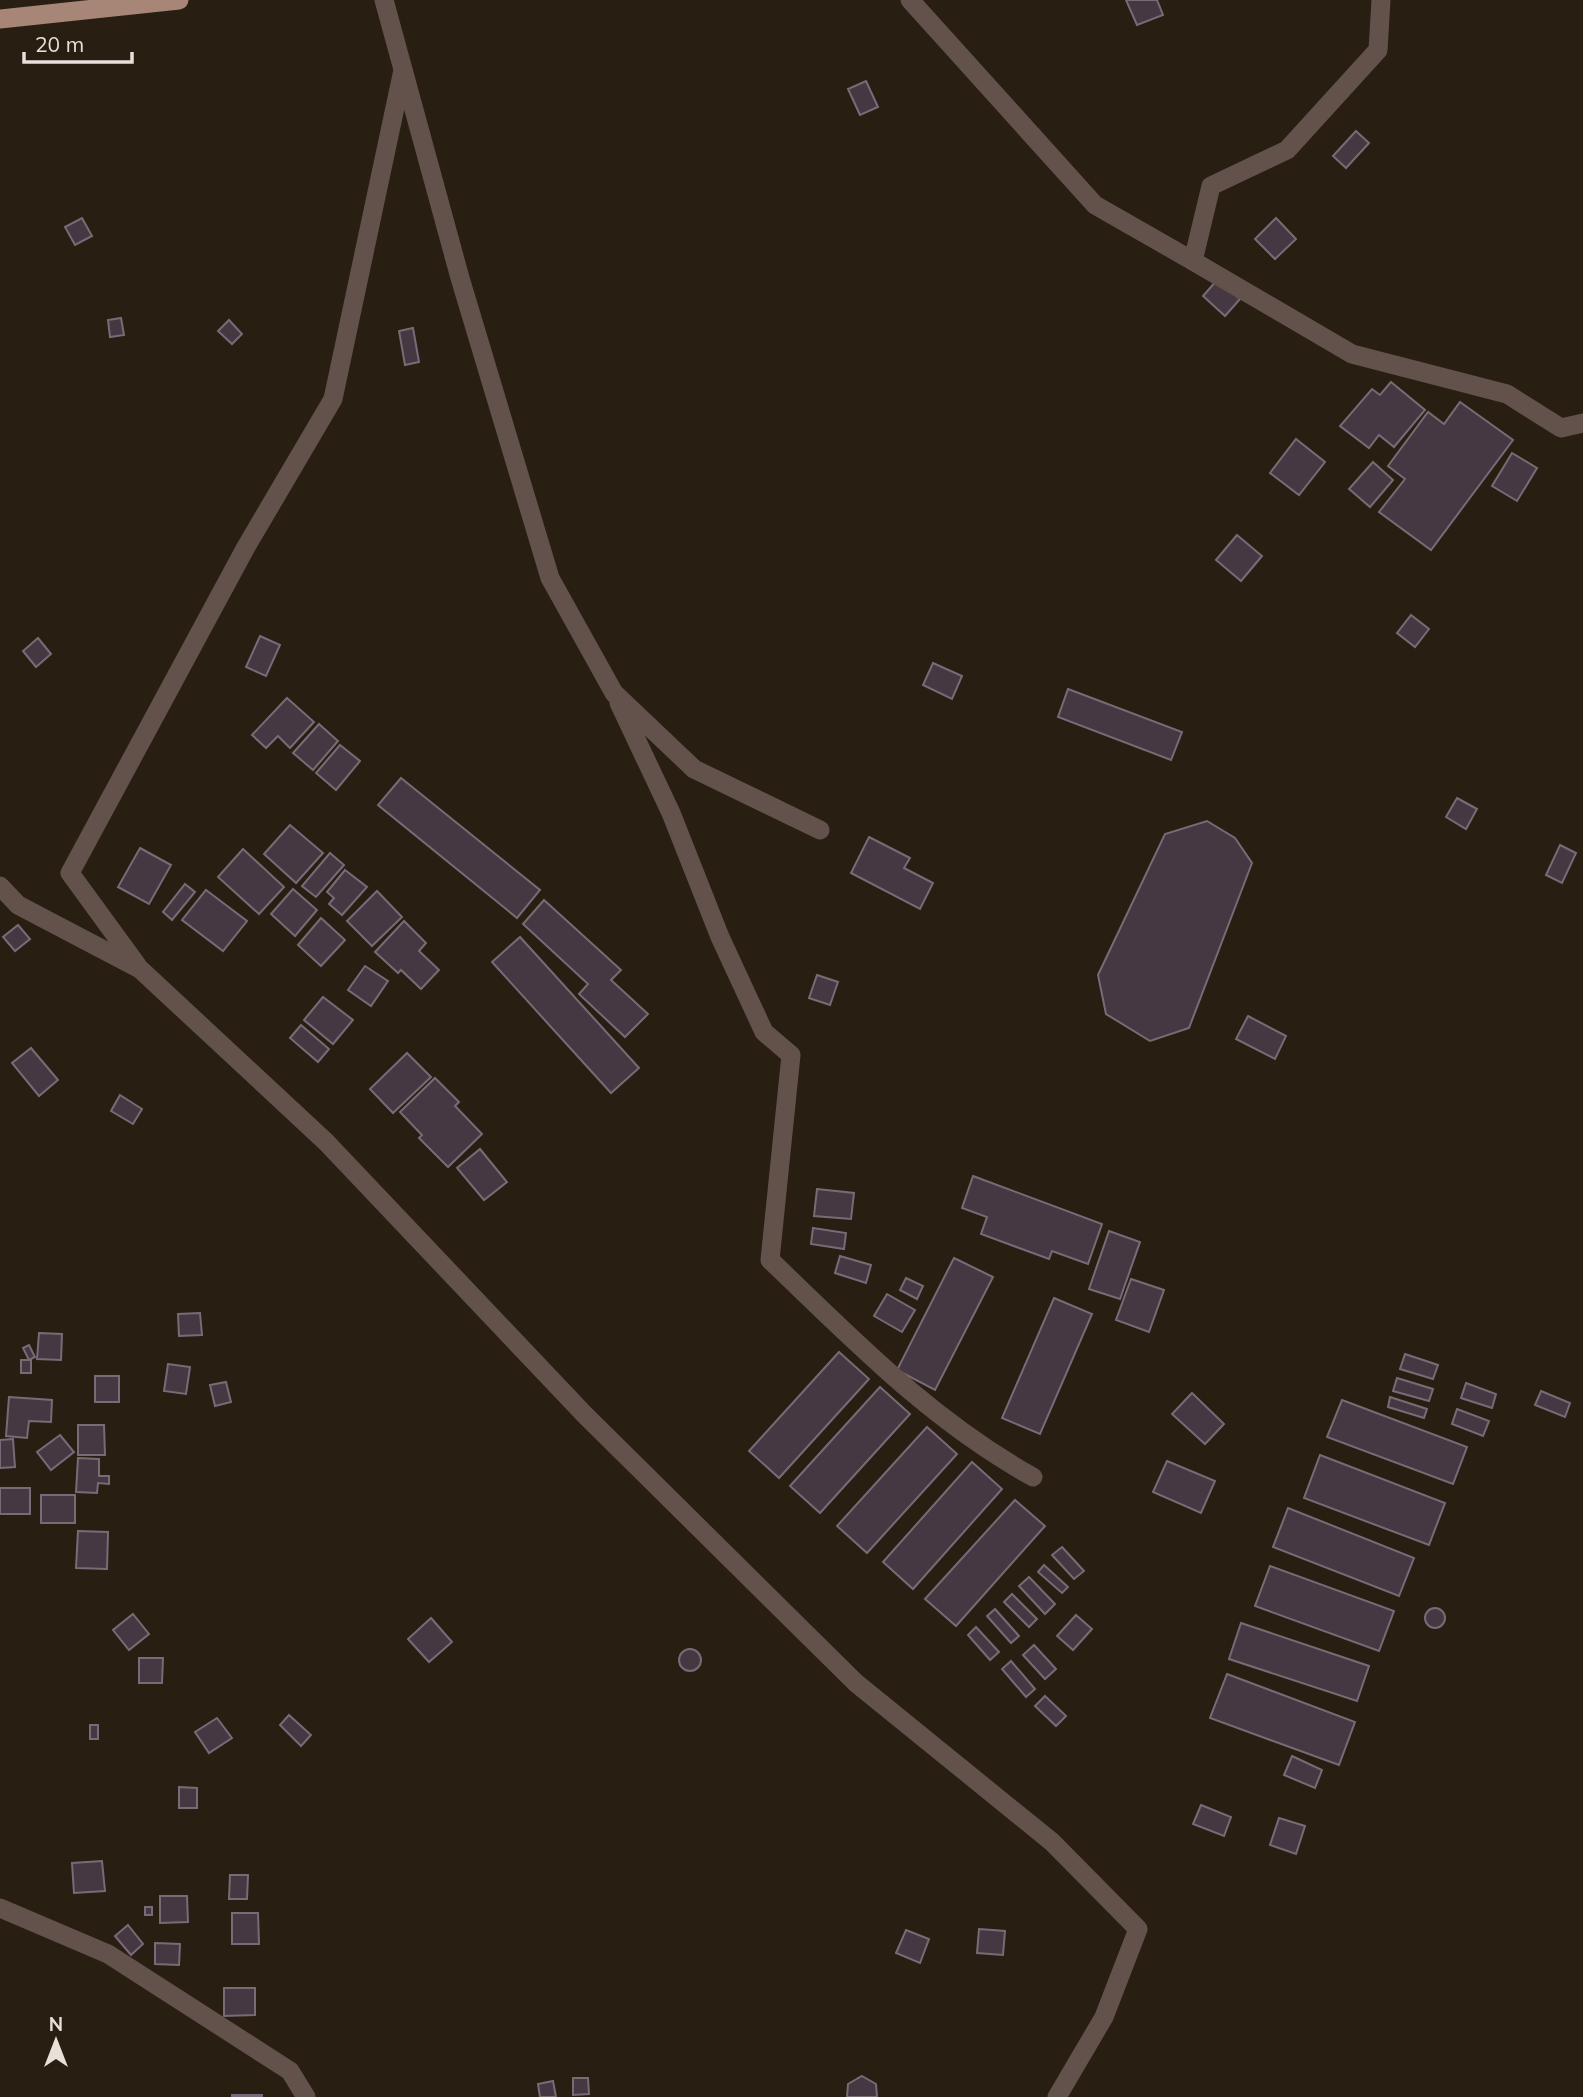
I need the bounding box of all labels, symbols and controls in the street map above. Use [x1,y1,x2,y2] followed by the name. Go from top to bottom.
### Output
[24,21,133,65] scale bar
[35,31,84,57] text: 20 m
[21,2006,91,2076] north arrow
[49,2012,63,2036] text: N

